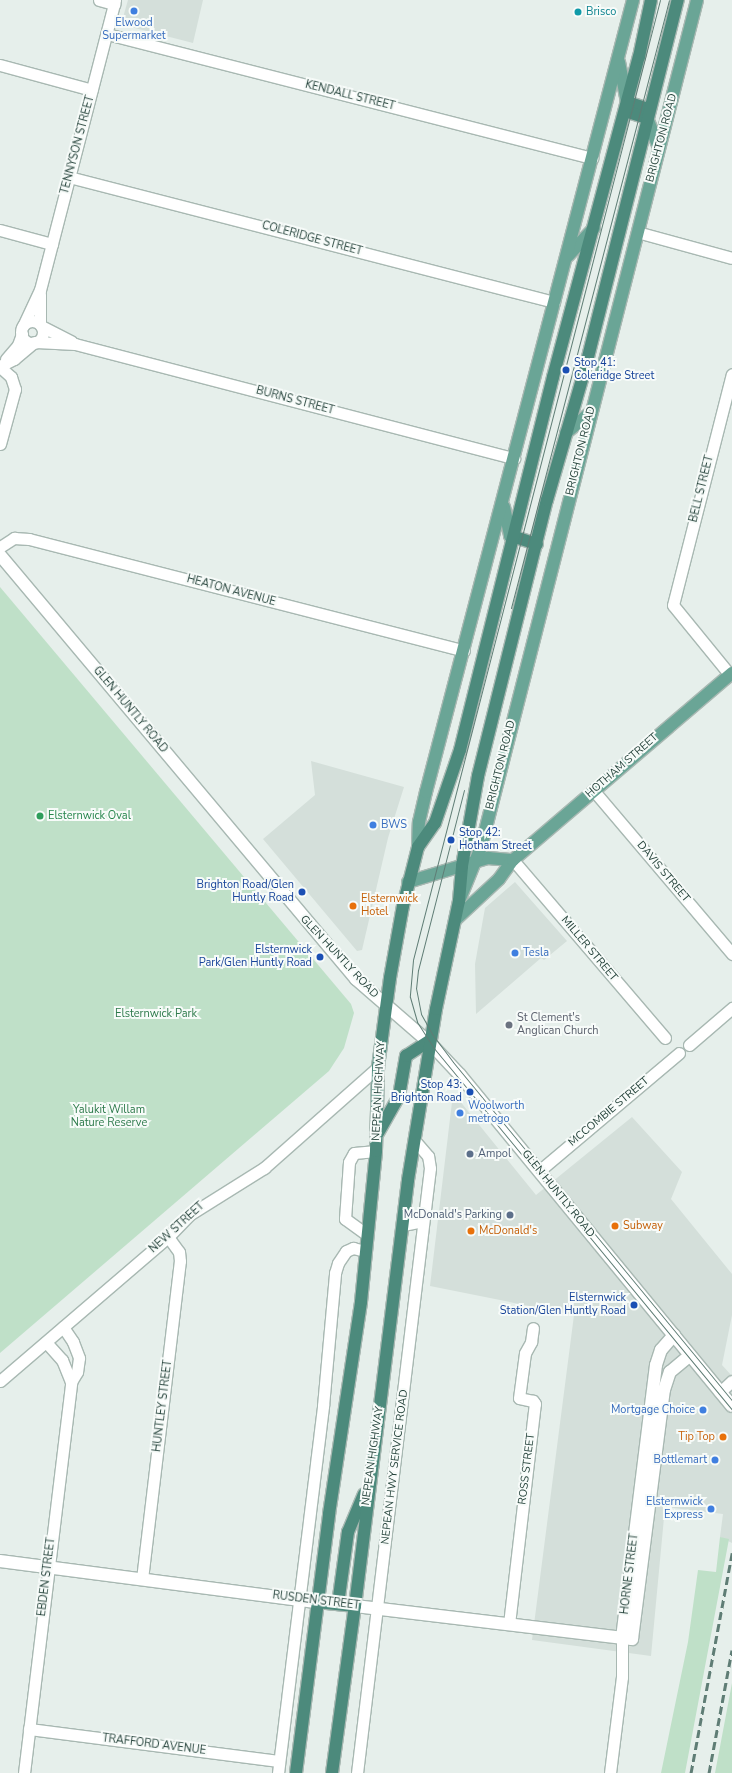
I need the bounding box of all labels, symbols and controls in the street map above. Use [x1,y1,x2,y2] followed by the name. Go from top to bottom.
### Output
[586,5,616,19] place label: Brisco
[129,6,139,16] marker: Elwood Supermarket
[573,7,583,17] marker: Brisco
[102,17,166,43] place label: Elwood Supermarket
[304,78,396,114] street label: KENDALL STREET
[644,92,680,184] street label: BRIGHTON ROAD
[58,94,98,196] street label: TENNYSON STREET
[260,219,364,259] street label: COLERIDGE STREET
[574,357,654,383] place label: Stop 41: Coleridge Street
[561,365,571,375] marker: Stop 41: Coleridge Street
[254,384,336,418] street label: BURNS STREET
[564,405,598,497] street label: BRIGHTON ROAD
[687,454,717,524] street label: BELL STREET
[185,573,277,609] street label: HEATON AVENUE
[90,664,170,756] street label: GLEN HUNTLY ROAD
[484,719,518,811] street label: BRIGHTON ROAD
[583,731,661,801] street label: HOTHAM STREET
[48,809,131,823] place label: Elsternwick Oval
[35,811,45,821] marker: Elsternwick Oval
[381,818,407,832] place label: BWS
[368,820,378,830] marker: BWS
[459,827,532,853] place label: Stop 42: Hotham Street
[446,835,456,845] marker: Stop 42: Hotham Street
[634,839,692,905] street label: DAVIS STREET
[197,879,294,905] place label: Brighton Road/Glen Huntly Road
[297,887,307,897] marker: Brighton Road/Glen Huntly Road
[361,893,418,919] place label: Elsternwick Hotel
[348,901,358,911] marker: Elsternwick Hotel
[297,913,381,1001] street label: GLEN HUNTLY ROAD
[558,914,620,984] street label: MILLER STREET
[199,944,312,970] place label: Elsternwick Park/Glen Huntly Road
[523,946,549,960] place label: Tesla
[510,948,520,958] marker: Tesla
[315,952,325,962] marker: Elsternwick Park/Glen Huntly Road
[115,1007,197,1021] park label: Elsternwick Park
[517,1012,599,1038] place label: St Clement's Anglican Church
[504,1020,514,1030] marker: St Clement's Anglican Church
[370,1041,388,1141] street label: NEPEAN HIGHWAY
[566,1074,652,1150] street label: MCCOMBIE STREET
[391,1079,462,1105] place label: Stop 43: Brighton Road
[465,1087,475,1097] marker: Stop 43: Brighton Road
[468,1100,524,1126] place label: Woolworth metrogo
[71,1104,147,1130] park label: Yalukit Willam Nature Reserve
[455,1108,465,1118] marker: Woolworth metrogo
[478,1147,511,1161] place label: Ampol
[519,1148,597,1240] street label: GLEN HUNTLY ROAD
[465,1149,475,1159] marker: Ampol
[147,1200,207,1256] street label: NEW STREET
[404,1208,502,1222] place label: McDonald's Parking
[505,1210,515,1220] marker: McDonald's Parking
[623,1219,663,1233] place label: Subway
[610,1221,620,1231] marker: Subway
[479,1224,537,1238] place label: McDonald's
[466,1226,476,1236] marker: McDonald's
[500,1292,626,1318] place label: Elsternwick Station/Glen Huntly Road
[629,1300,639,1310] marker: Elsternwick Station/Glen Huntly Road
[151,1359,175,1453] street label: HUNTLEY STREET
[379,1389,411,1545] street label: NEPEAN HWY SERVICE ROAD
[611,1403,695,1417] place label: Mortgage Choice
[698,1405,708,1415] marker: Mortgage Choice
[360,1406,386,1506] street label: NEPEAN HIGHWAY
[678,1430,715,1444] place label: Tip Top
[516,1432,538,1506] street label: ROSS STREET
[718,1432,728,1442] marker: Tip Top
[654,1453,707,1467] place label: Bottlemart
[710,1455,720,1465] marker: Bottlemart
[646,1496,703,1522] place label: Elsternwick Express
[706,1504,716,1514] marker: Elsternwick Express
[618,1533,642,1615] street label: HORNE STREET
[36,1537,58,1617] street label: EBDEN STREET
[272,1589,360,1613] street label: RUSDEN STREET
[101,1732,207,1758] street label: TRAFFORD AVENUE

